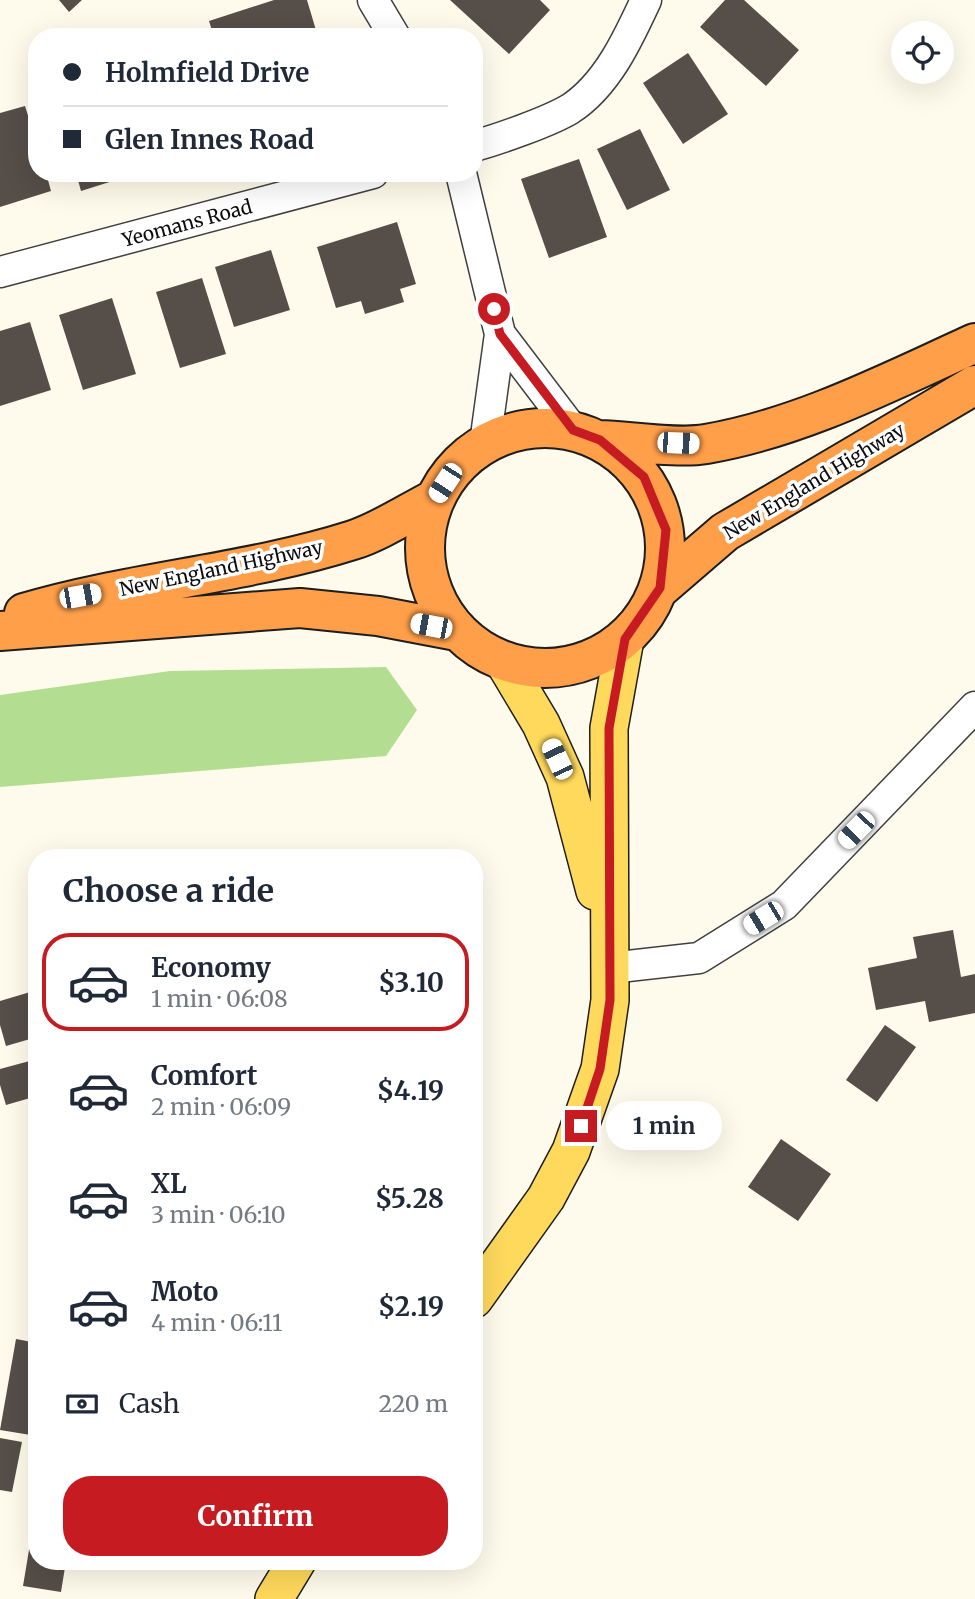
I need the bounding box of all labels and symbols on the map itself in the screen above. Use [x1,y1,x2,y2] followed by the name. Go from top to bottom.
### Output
[118,194,255,252] street label: Yeomans Road
[478,293,510,325] route start
[719,417,909,545] street label: New England Highway
[657,432,700,454] car
[425,460,466,506] car
[117,535,325,601] street label: New England Highway
[58,582,103,610] car
[409,612,454,640] car
[539,736,576,782] car
[834,808,879,852] car
[740,898,787,938] car
[606,1102,721,1150] callout: 1 min
[565,1110,597,1142] route end

